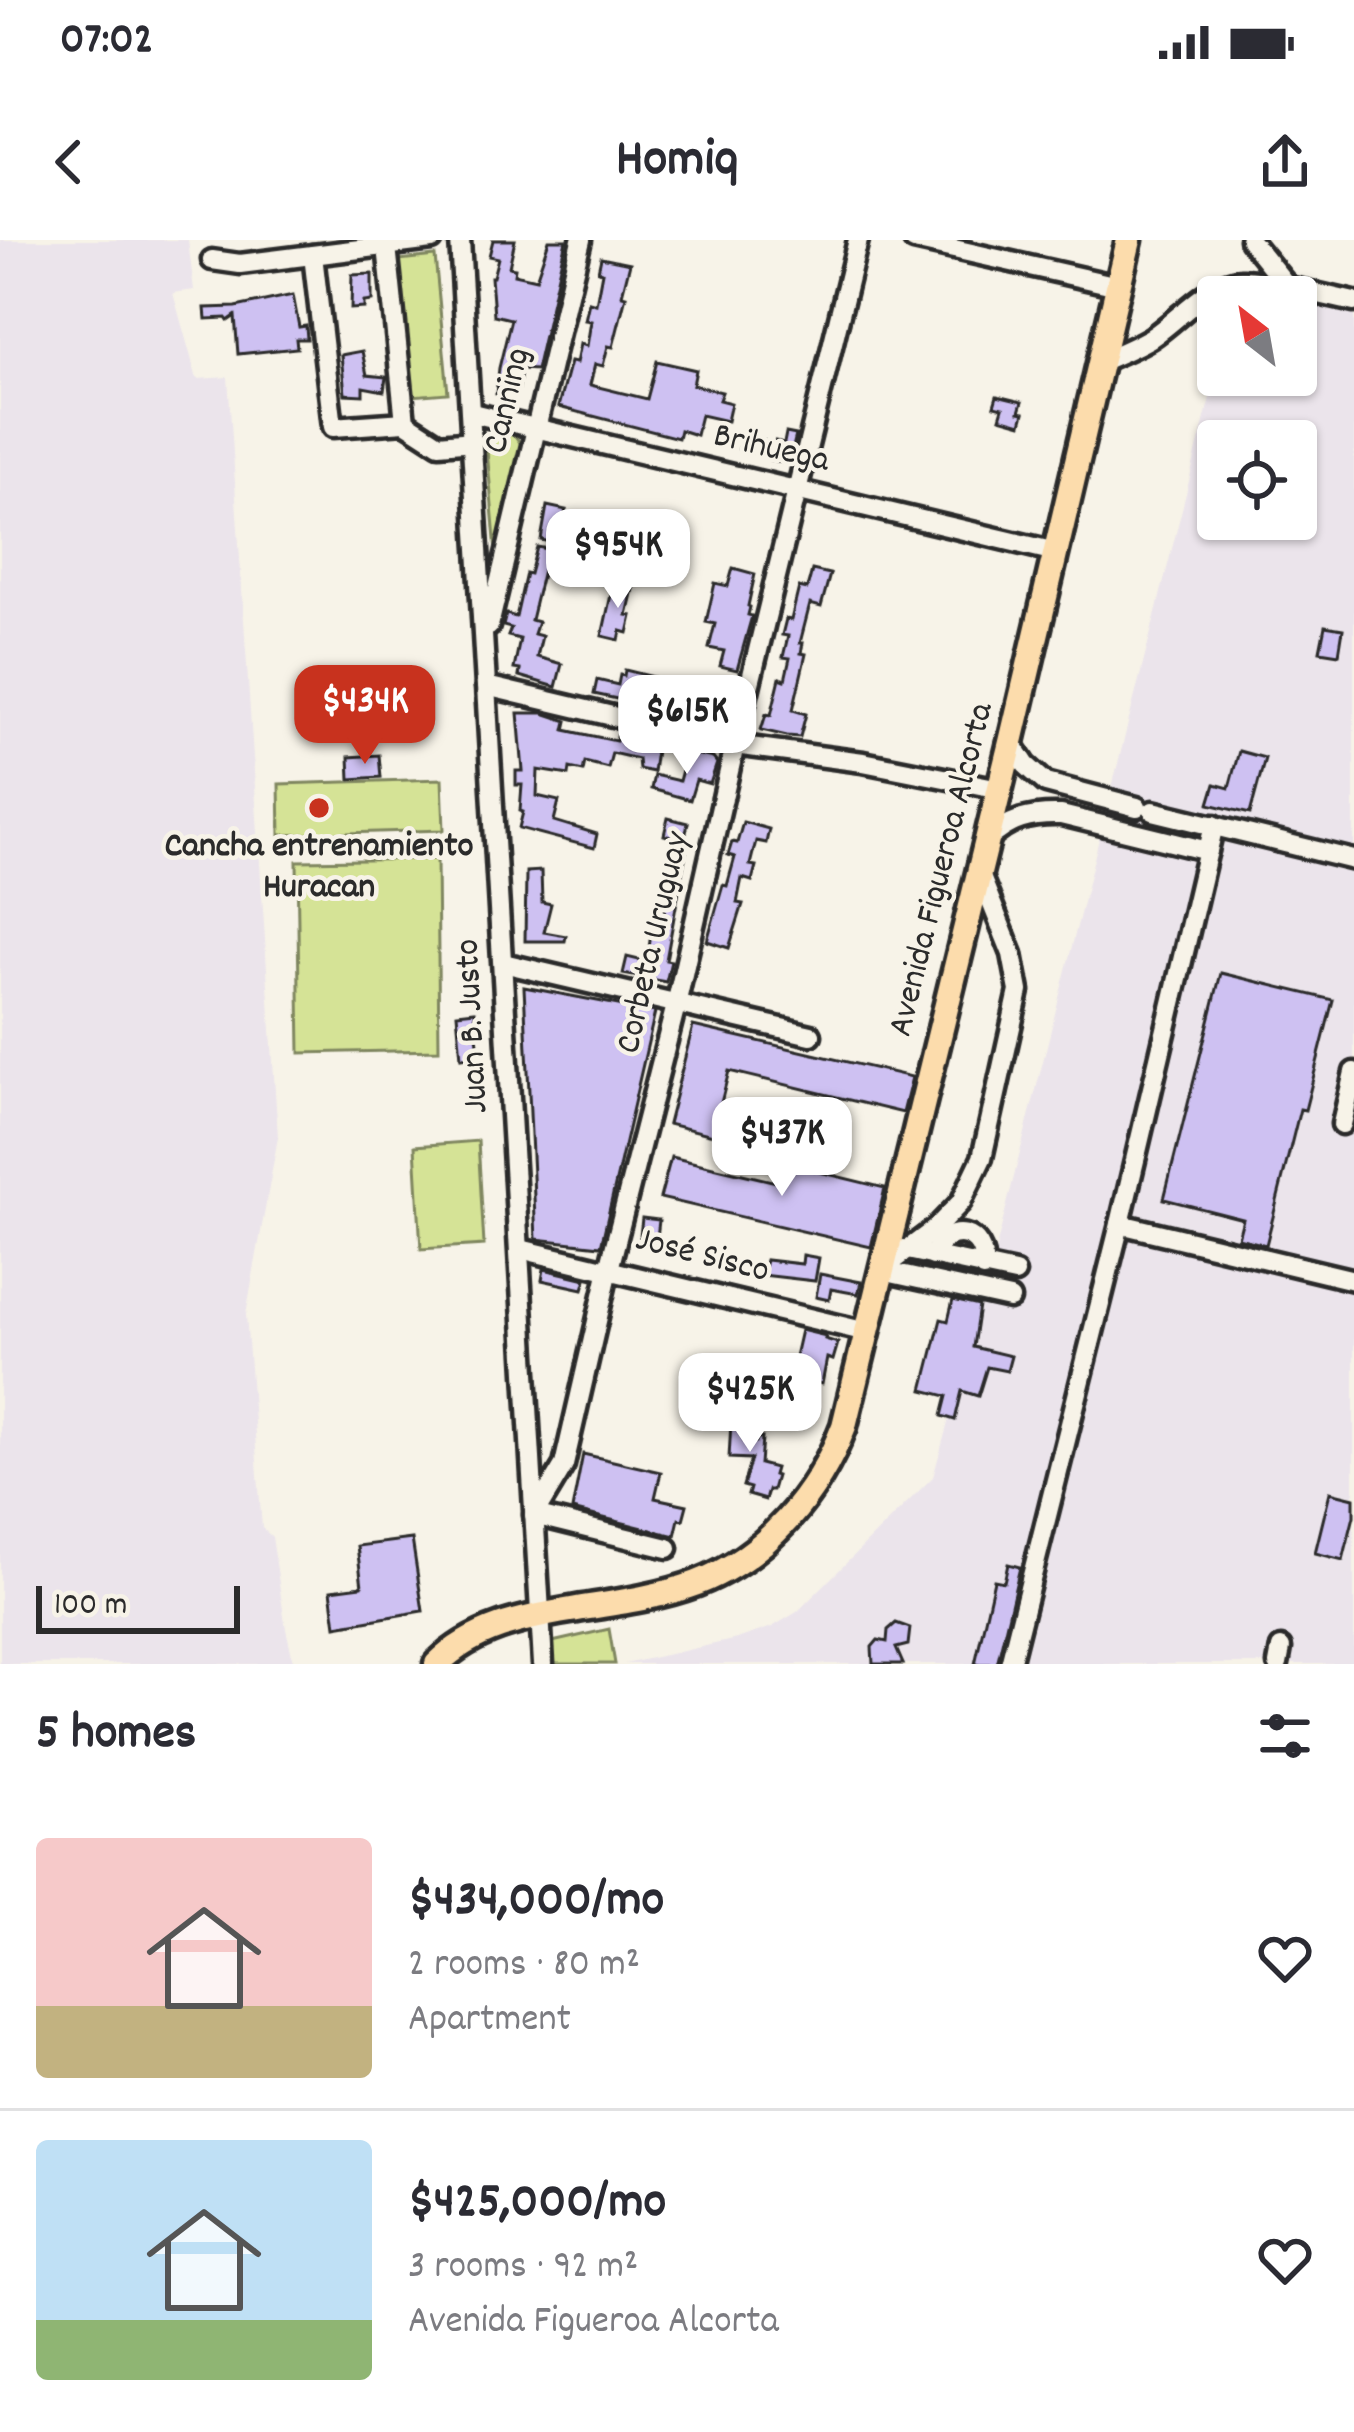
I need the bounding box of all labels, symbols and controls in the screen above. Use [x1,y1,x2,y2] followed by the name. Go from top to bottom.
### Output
[60,10,153,74] text: 07:02
[616,124,738,201] text: Homiq
[36,129,102,195] icon: back
[1252,129,1318,195] icon: share
[1197,276,1317,396] north arrow
[1197,276,1317,540] map controls
[472,343,546,459] street label: Canning
[708,411,835,489] street label: Brihuega
[1197,420,1317,540] button: locate
[534,509,702,611] pin: $954K
[573,520,663,575] text: $954K
[281,665,449,767] pin: $434K
[603,675,771,777] pin: $615K
[321,676,409,731] text: $434K
[645,686,729,741] text: $615K
[876,697,1010,1042] street label: Avenida Figueroa Alcorta
[306,795,332,821] marker: Cancha entrenamiento Huracan
[165,822,473,915] place label: Cancha entrenamiento Huracan
[604,826,706,1059] street label: Corbeta Uruguay
[443,937,505,1115] street label: Juan B. Justo
[698,1097,866,1199] pin: $437K
[739,1108,825,1163] text: $437K
[630,1215,774,1299] street label: José Sisco
[666,1353,834,1455] pin: $425K
[705,1364,795,1419] text: $425K
[36,1580,240,1633] scale bar
[54,1583,127,1630] text: 100 m
[36,1700,196,1772] text: 5 homes
[1252,1703,1318,1769] icon: filters
[408,1867,664,1939] text: $434,000/mo
[132,1886,276,2030] icon: home
[1252,1925,1318,1991] icon: heart
[408,1939,640,1994] text: 2 rooms · 80 m²
[408,1994,571,2049] text: Apartment
[408,2169,666,2241] text: $425,000/mo
[132,2188,276,2332] icon: home
[1252,2227,1318,2293] icon: heart
[408,2241,638,2296] text: 3 rooms · 92 m²
[408,2296,779,2351] text: Avenida Figueroa Alcorta

